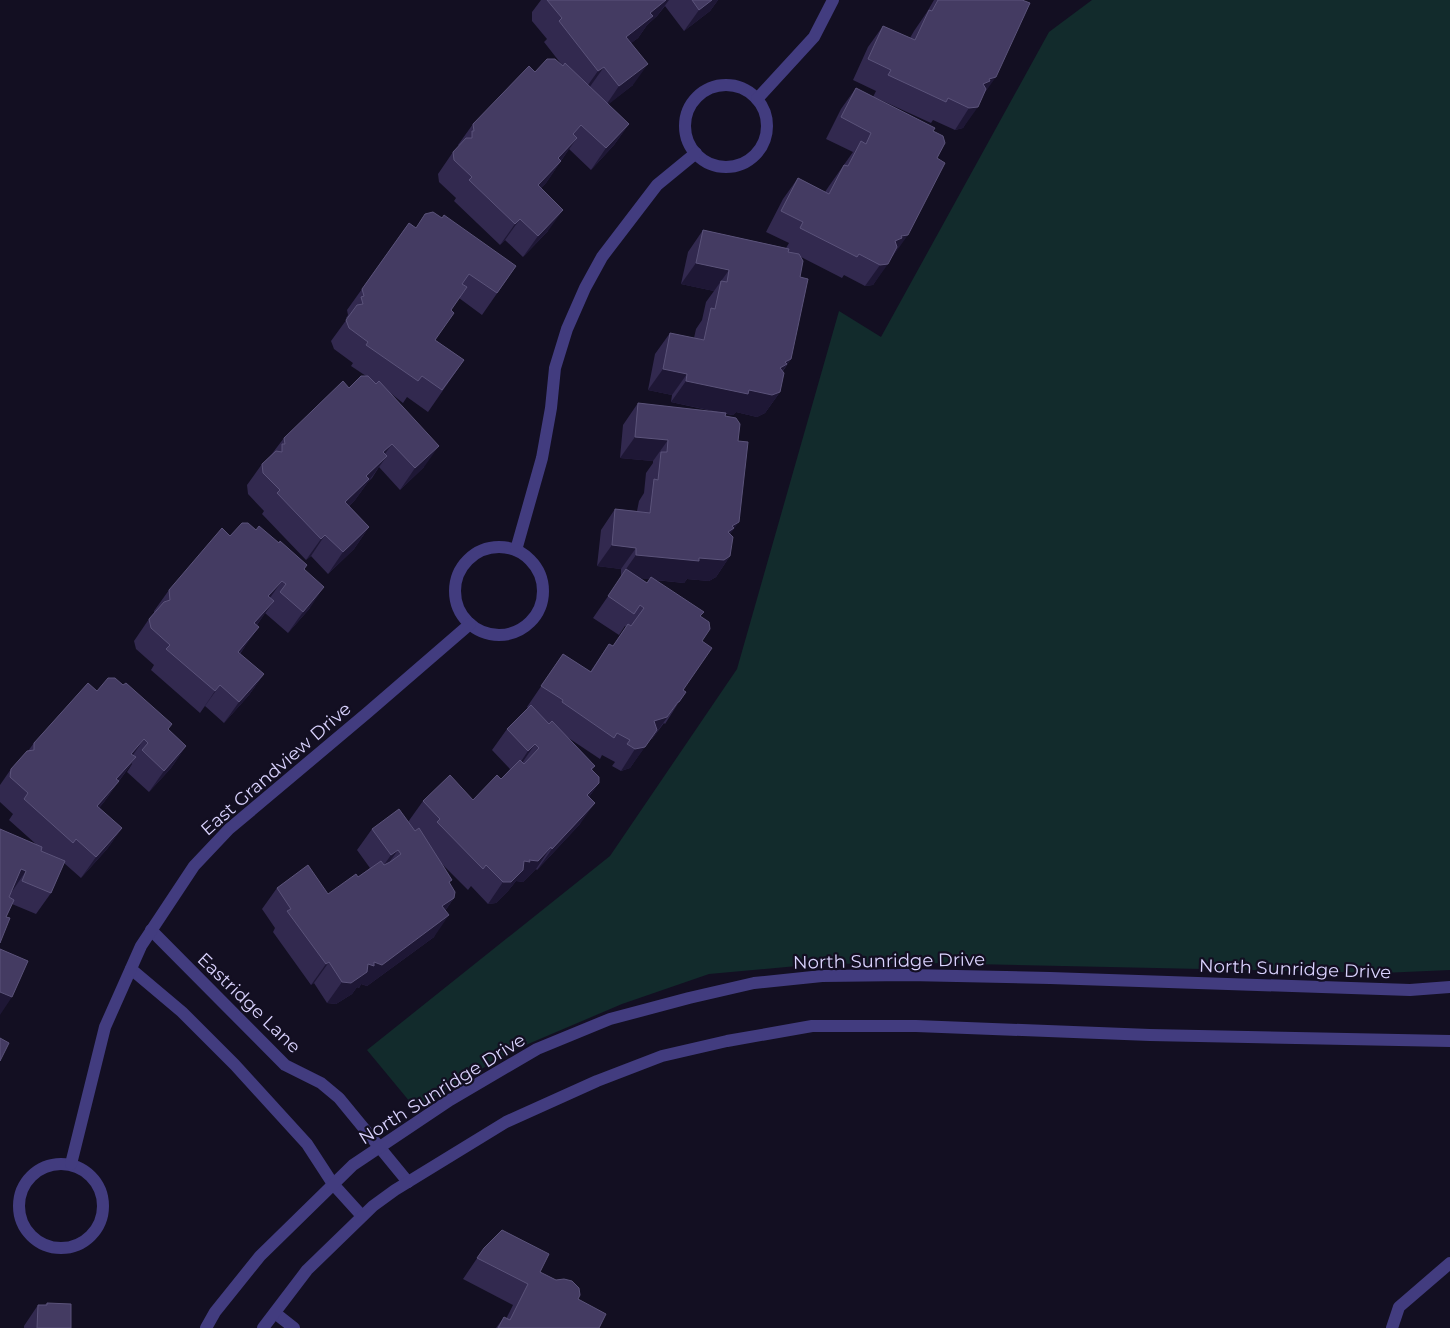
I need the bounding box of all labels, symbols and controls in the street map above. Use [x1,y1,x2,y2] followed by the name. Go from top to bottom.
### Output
[196,698,356,840] street label: East Grandview Drive
[193,948,305,1058] street label: Eastridge Lane
[793,948,985,974] street label: North Sunridge Drive
[1199,955,1392,983] street label: North Sunridge Drive
[355,1029,529,1149] street label: North Sunridge Drive

